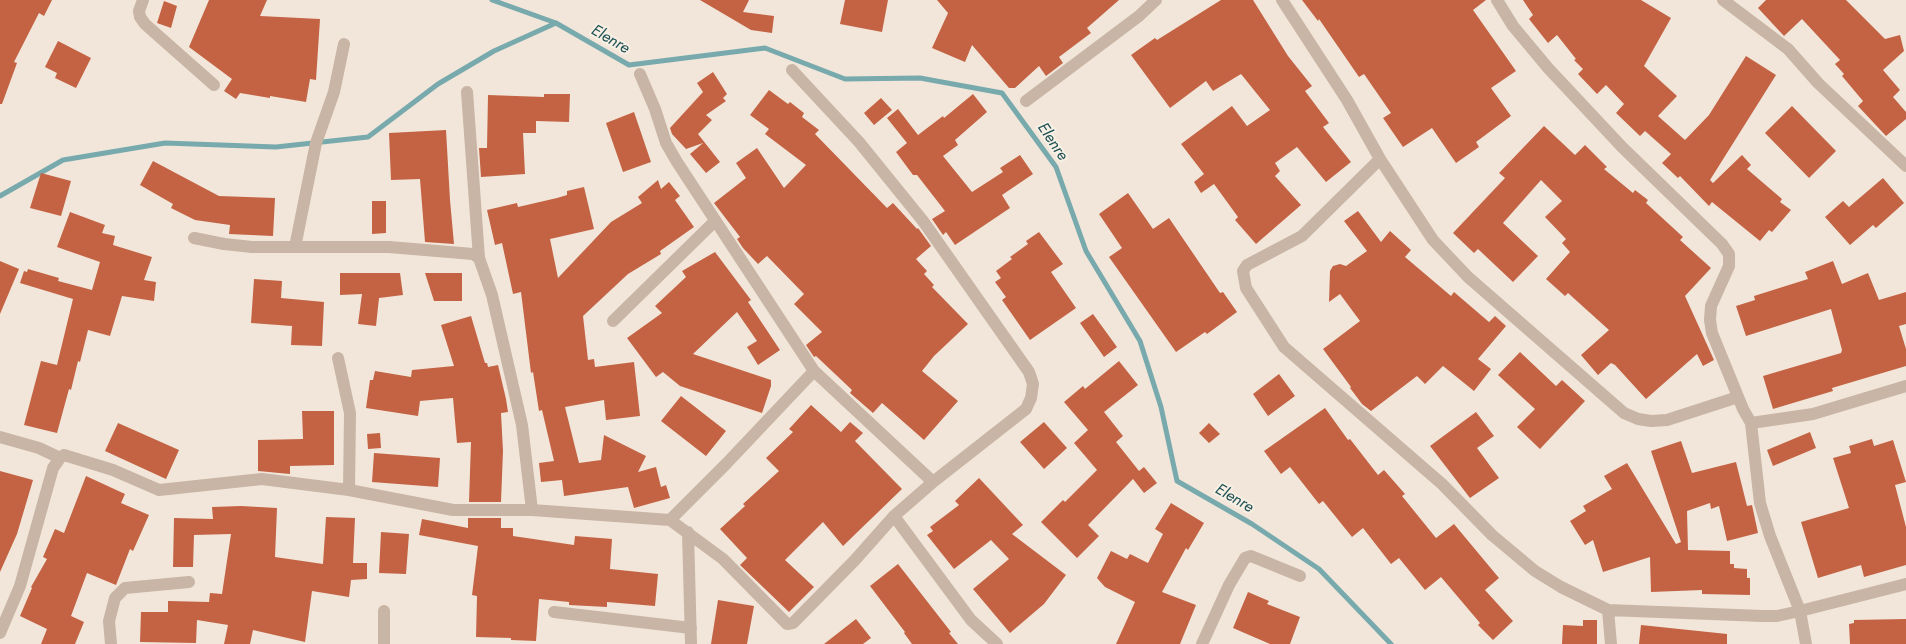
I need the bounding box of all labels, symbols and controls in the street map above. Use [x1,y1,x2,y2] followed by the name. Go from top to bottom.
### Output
[587,21,633,59] water label: Elenre
[1032,119,1072,165] water label: Elenre
[1211,480,1257,518] water label: Elenre

